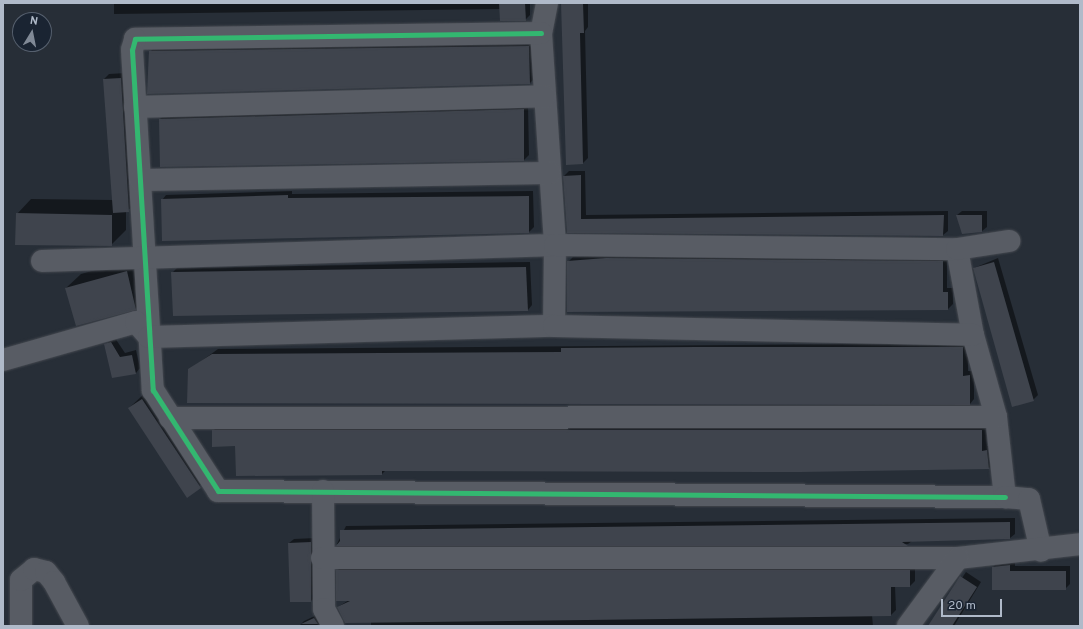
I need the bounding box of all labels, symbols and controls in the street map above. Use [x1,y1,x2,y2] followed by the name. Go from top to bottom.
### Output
[12,12,52,52] north arrow
[29,14,39,29] text: N
[943,591,1004,617] scale bar
[948,598,976,614] text: 20 m

